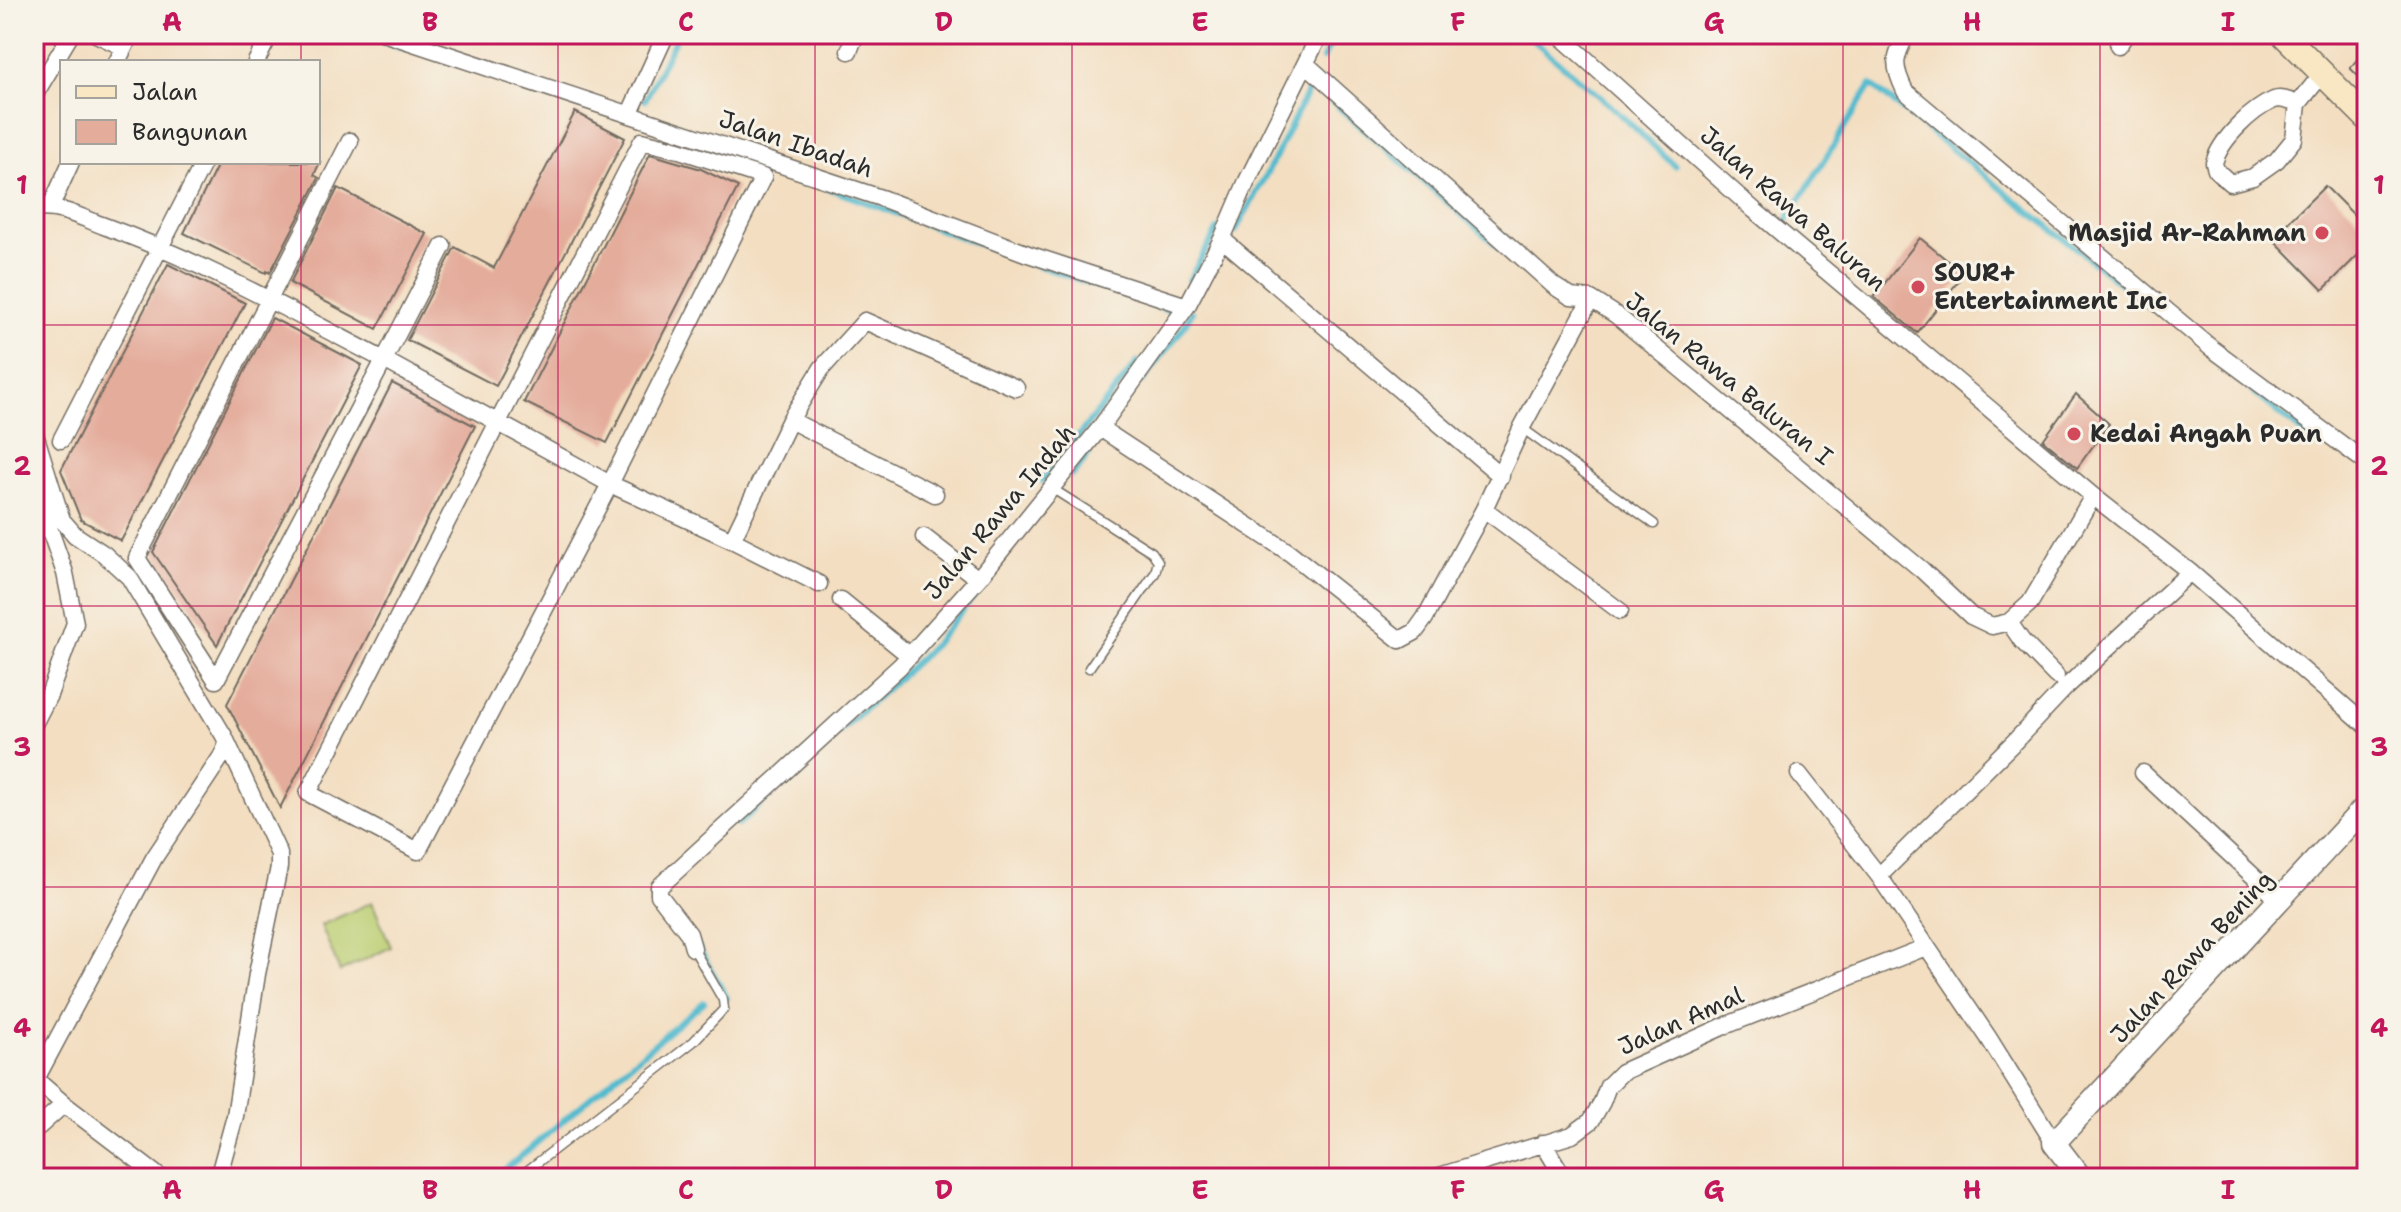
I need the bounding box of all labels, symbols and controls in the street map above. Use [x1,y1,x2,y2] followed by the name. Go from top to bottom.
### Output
[162,4,182,39] text: A
[422,4,438,39] text: B
[678,4,694,39] text: C
[935,4,953,39] text: D
[1191,4,1209,39] text: E
[1450,4,1466,39] text: F
[1704,4,1725,39] text: G
[1963,4,1981,39] text: H
[2221,4,2235,39] text: I
[60,60,320,164] legend
[132,76,198,108] text: Jalan
[715,103,877,185] street label: Jalan Ibadah
[132,116,248,148] text: Bangunan
[1693,119,1893,299] street label: Jalan Rawa Baluran
[16,167,28,202] text: 1
[2373,167,2385,202] text: 1
[2068,217,2306,249] place label: Masjid Ar-Rahman
[2313,224,2331,242] marker: Masjid Ar-Rahman
[1934,257,2168,317] place label: SOUR+ Entertainment Inc
[1909,278,1927,296] marker: SOUR+ Entertainment Inc
[1619,285,1839,473] street label: Jalan Rawa Baluran I
[917,417,1083,607] street label: Jalan Rawa Indah
[2090,418,2322,450] place label: Kedai Angah Puan
[2065,425,2083,443] marker: Kedai Angah Puan
[13,448,31,483] text: 2
[2370,448,2388,483] text: 2
[13,729,31,764] text: 3
[2370,729,2388,764] text: 3
[2103,864,2281,1050] street label: Jalan Rawa Bening
[1613,979,1749,1063] street label: Jalan Amal
[13,1010,31,1045] text: 4
[2370,1010,2388,1045] text: 4
[162,1172,182,1207] text: A
[422,1172,438,1207] text: B
[678,1172,694,1207] text: C
[935,1172,953,1207] text: D
[1191,1172,1209,1207] text: E
[1450,1172,1466,1207] text: F
[1704,1172,1725,1207] text: G
[1963,1172,1981,1207] text: H
[2221,1172,2235,1207] text: I

